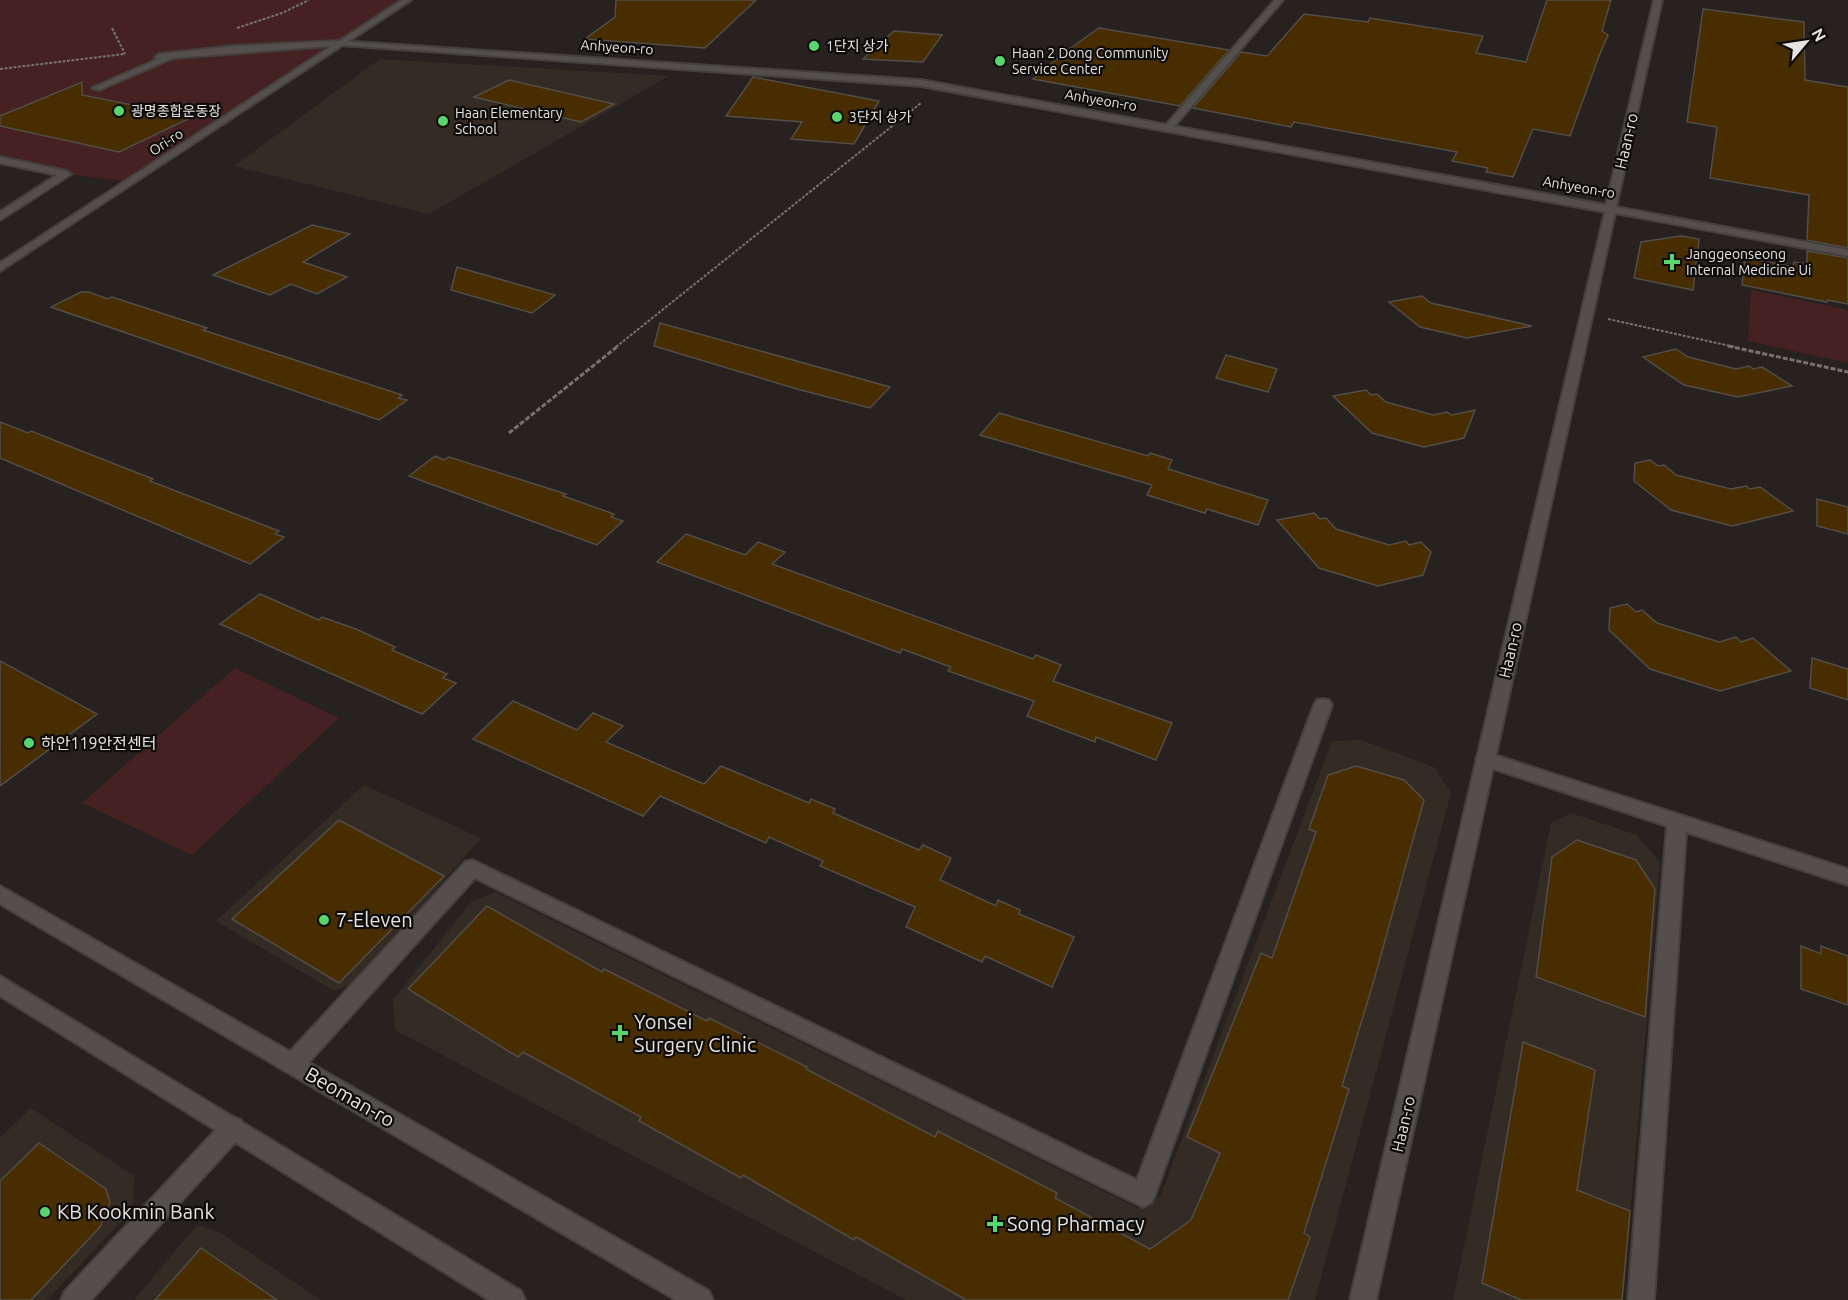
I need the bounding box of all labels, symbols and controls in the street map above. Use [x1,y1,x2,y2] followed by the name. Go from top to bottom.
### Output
[1776,12,1836,72] north arrow
[1808,25,1830,44] text: N
[580,36,654,58] street label: Anhyeon-ro
[826,38,889,54] place label: 1단지 상가
[807,39,821,53] marker: 1단지 상가
[1012,45,1169,77] place label: Haan 2 Dong Community Service Center
[993,54,1007,68] marker: Haan 2 Dong Community Service Center
[1064,86,1138,114] street label: Anhyeon-ro
[131,103,221,119] place label: 광명종합운동장
[112,104,126,118] marker: 광명종합운동장
[455,105,563,137] place label: Haan Elementary School
[849,109,912,125] place label: 3단지 상가
[830,110,844,124] marker: 3단지 상가
[1611,111,1641,171] street label: Haan-ro
[436,114,450,128] marker: Haan Elementary School
[146,125,186,159] street label: Ori-ro
[1542,173,1616,201] street label: Anhyeon-ro
[1686,246,1811,278] place label: Janggeonseong Internal Medicine Ui
[1663,253,1681,271] marker: Janggeonseong Internal Medicine Ui
[1495,620,1525,680] street label: Haan-ro
[41,734,156,752] place label: 하안119안전센터
[22,736,36,750] marker: 하안119안전센터
[336,908,413,931] place label: 7-Eleven
[317,913,331,927] marker: 7-Eleven
[634,1010,756,1056] place label: Yonsei Surgery Clinic
[611,1024,629,1042] marker: Yonsei Surgery Clinic
[301,1062,399,1131] street label: Beoman-ro
[1388,1094,1418,1154] street label: Haan-ro
[57,1200,215,1223] place label: KB Kookmin Bank
[38,1205,52,1219] marker: KB Kookmin Bank
[1007,1212,1145,1235] place label: Song Pharmacy
[988,1217,1002,1231] marker: Song Pharmacy

